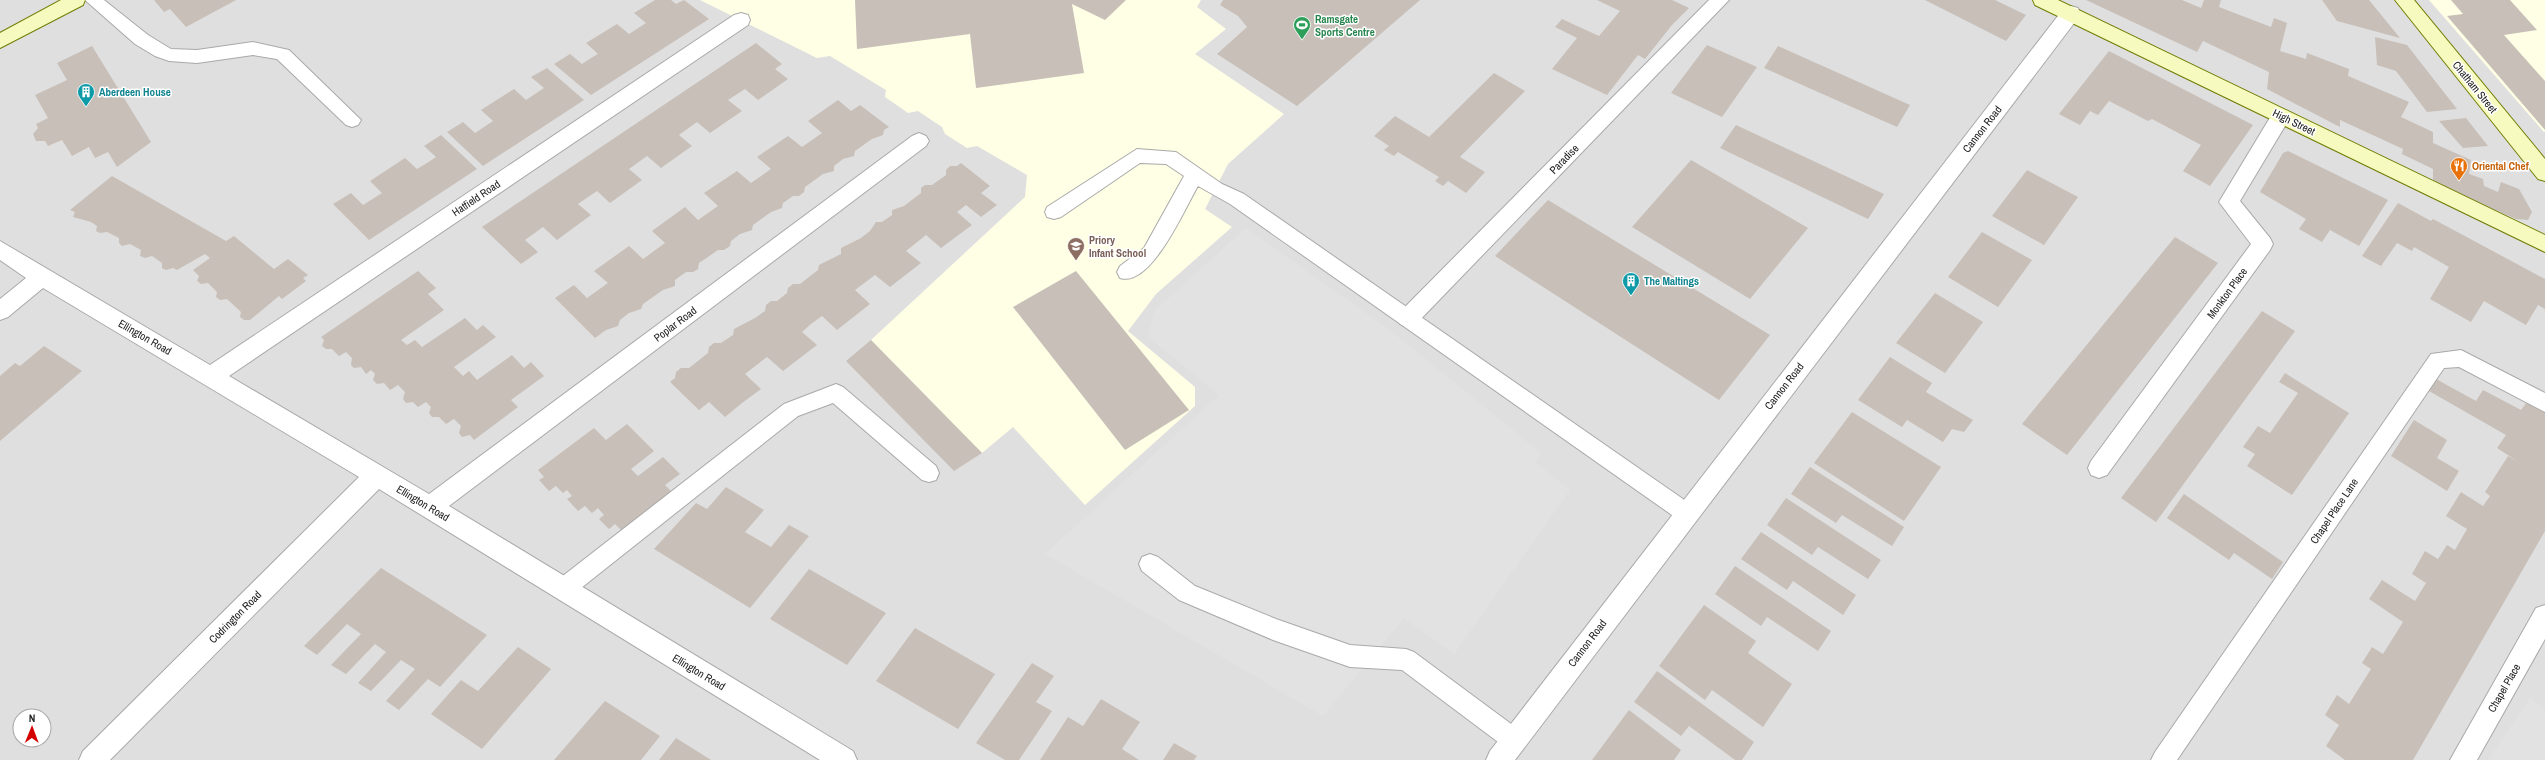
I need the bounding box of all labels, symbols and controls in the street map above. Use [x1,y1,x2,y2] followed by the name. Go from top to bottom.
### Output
[1315,12,1375,39] place label: Ramsgate Sports Centre
[1292,15,1312,40] sports icon: Ramsgate Sports Centre
[2450,58,2501,116] street label: Chatham Street
[76,82,96,107] building icon: Aberdeen House
[99,85,171,99] place label: Aberdeen House
[1959,103,2005,155] street label: Cannon Road
[2270,106,2318,139] street label: High Street
[1546,141,1582,177] street label: Paradise
[2449,156,2469,181] restaurant icon: Oriental Chef
[2472,159,2529,173] place label: Oriental Chef
[449,177,503,219] street label: Hatfield Road
[1089,233,1146,260] place label: Priory Infant School
[1066,236,1086,261] school or university icon: Priory Infant School
[2204,265,2250,321] street label: Monkton Place
[1621,271,1641,296] building icon: The Maltings
[1644,274,1699,288] place label: The Maltings
[651,303,699,345] street label: Poplar Road
[116,316,174,358] street label: Ellington Road
[1761,360,1807,412] street label: Cannon Road
[2307,475,2361,547] street label: Chapel Place Lane
[394,482,452,524] street label: Ellington Road
[206,588,264,646] street label: Codrington Road
[1565,617,1609,669] street label: Cannon Road
[670,651,728,693] street label: Ellington Road
[2485,661,2523,715] street label: Chapel Place
[12,708,52,748] north arrow
[29,711,36,725] text: N

